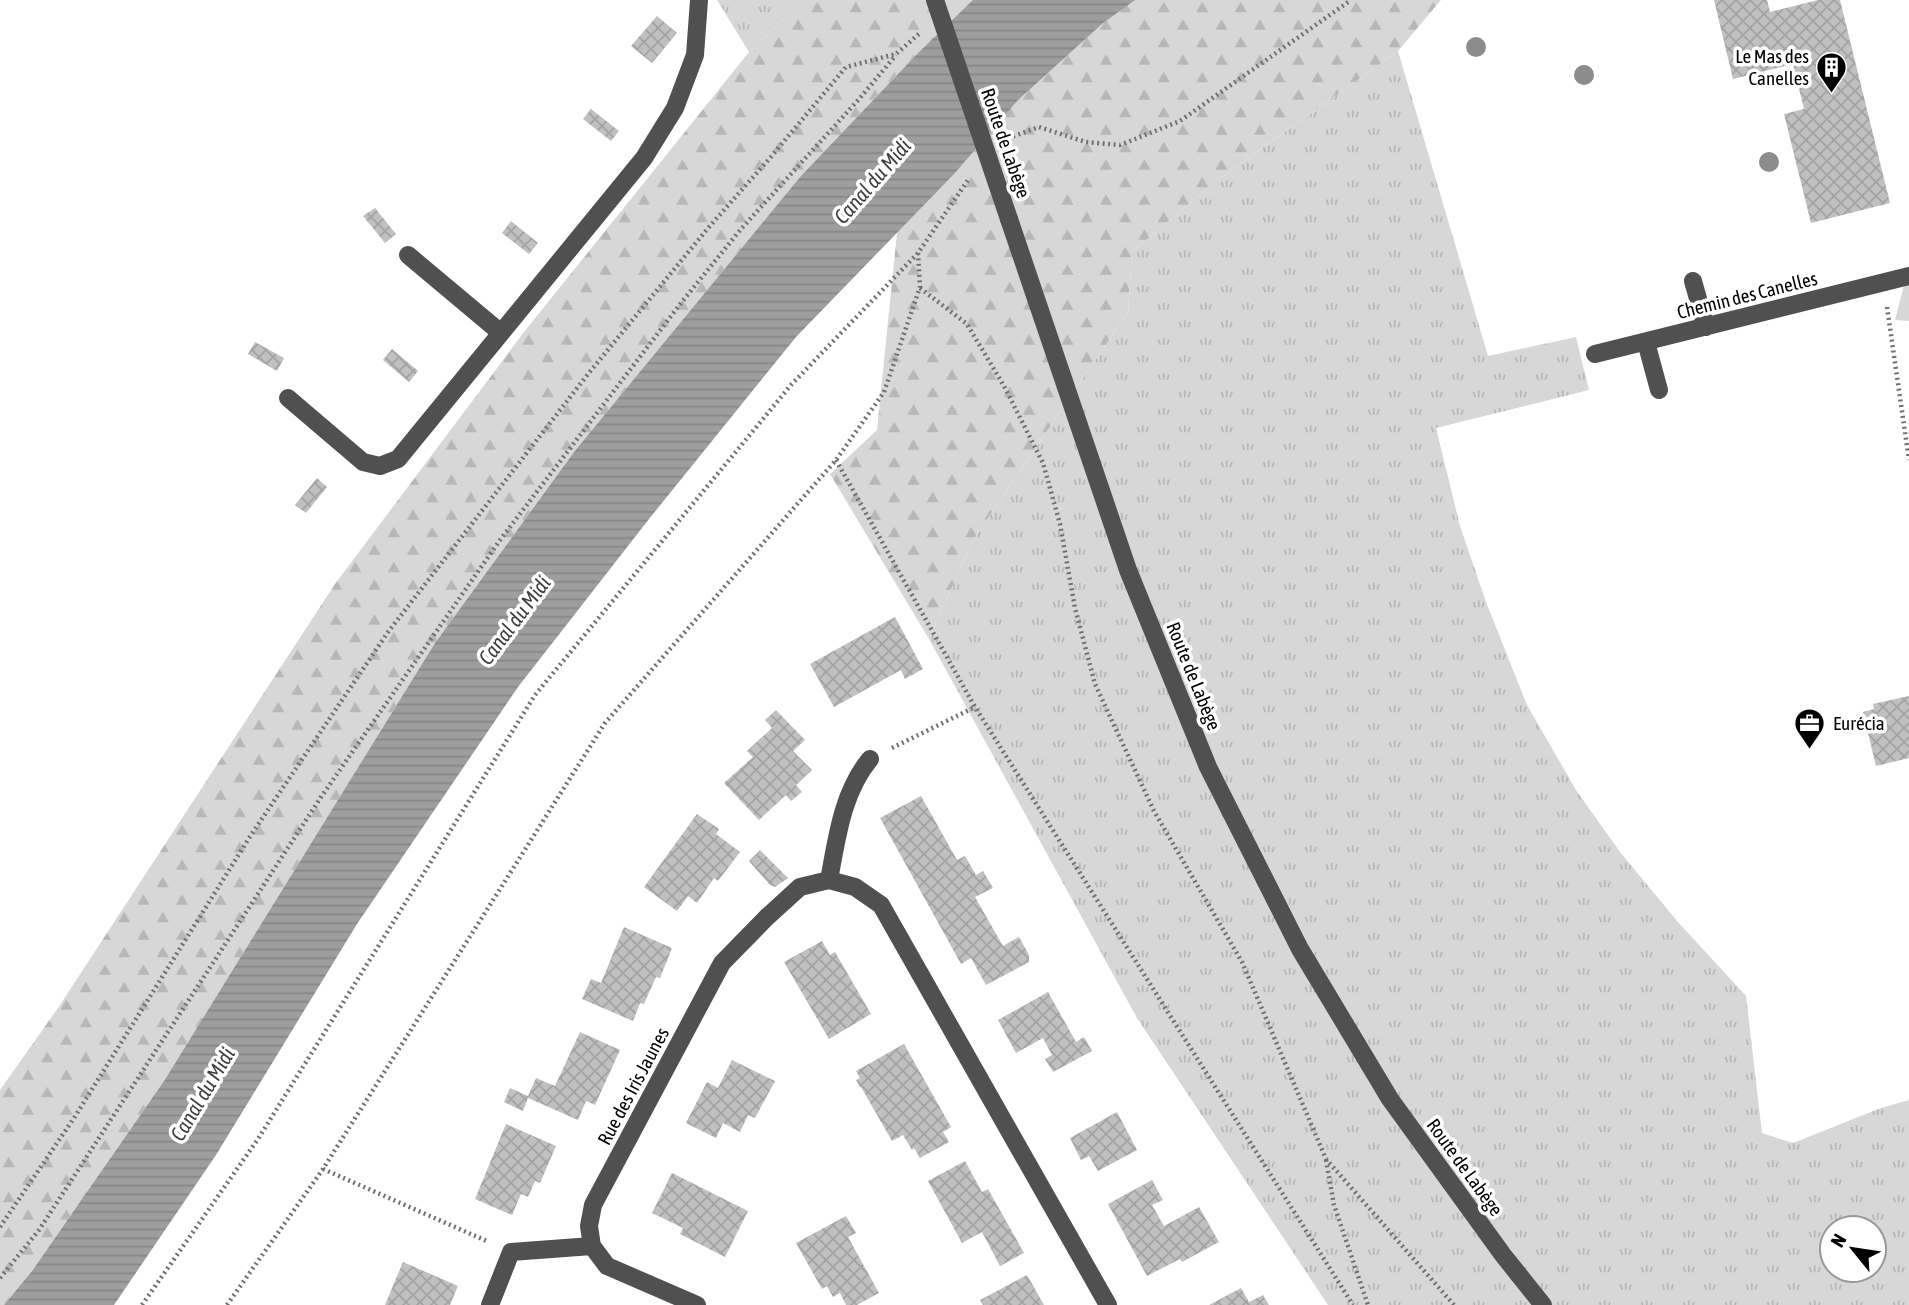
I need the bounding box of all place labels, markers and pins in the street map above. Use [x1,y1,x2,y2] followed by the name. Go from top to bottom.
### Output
[1735,45,1809,89] place label: Le Mas des Canelles
[1815,50,1849,94] building icon: Le Mas des Canelles
[1793,706,1827,750] office icon: Eurécia
[1833,712,1885,734] place label: Eurécia

